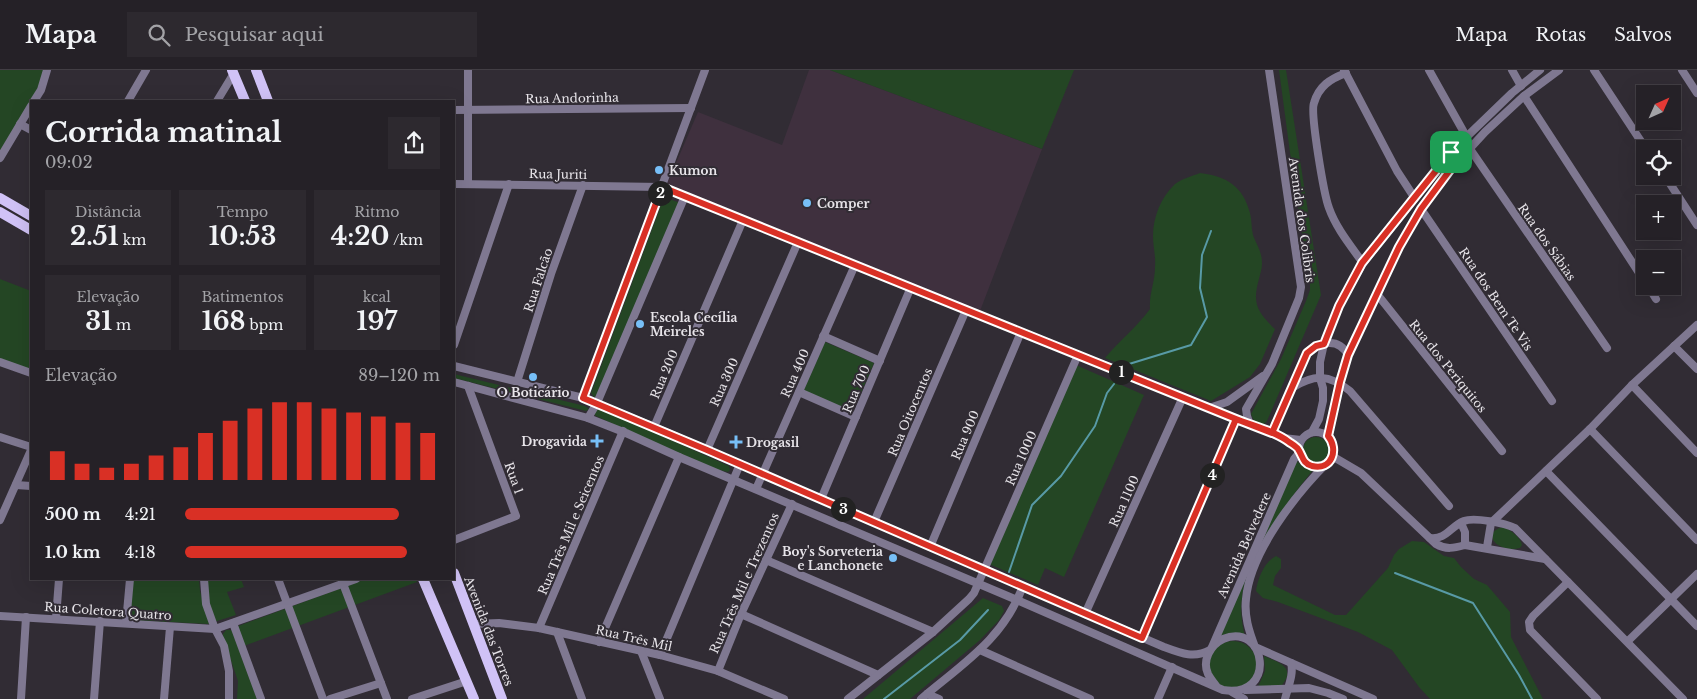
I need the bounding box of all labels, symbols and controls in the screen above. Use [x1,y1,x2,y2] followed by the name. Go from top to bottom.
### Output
[127,12,477,57] search box
[25,20,97,49] text: Mapa
[145,21,173,49] icon: search
[185,23,324,46] text: Pesquisar aqui
[1456,24,1507,46] text: Mapa
[1535,24,1586,46] text: Rotas
[1614,24,1672,46] text: Salvos
[1636,85,1681,130] north arrow
[1636,85,1681,295] map controls
[525,90,619,106] street label: Rua Andorinha
[45,115,282,150] text: Corrida matinal
[388,117,440,169] button: share
[1430,131,1472,173] pin
[1437,138,1465,166] icon: arrive
[1636,140,1681,185] button: locate
[45,152,93,172] text: 09:02
[1286,155,1318,284] street label: Avenida dos Colibris
[669,163,717,178] place label: Kumon
[653,164,665,176] marker: Kumon
[529,166,587,182] street label: Rua Juriti
[648,180,672,206] pin: 2
[656,184,665,202] text: 2
[1636,195,1681,240] button: +
[817,196,869,211] place label: Comper
[801,197,813,209] marker: Comper
[1515,201,1579,283] street label: Rua dos Sábias
[75,203,141,221] text: Distância
[217,203,268,221] text: Tempo
[354,203,399,221] text: Ritmo
[70,221,119,252] text: 2.51
[209,221,276,252] text: 10:53
[331,221,389,252] text: 4:20
[119,231,146,249] text: km
[389,231,423,249] text: /km
[1456,245,1536,353] street label: Rua dos Bem Te Vis
[521,246,555,314] street label: Rua Falcão
[1636,250,1681,295] button: −
[77,288,140,306] text: Elevação
[201,288,284,306] text: Batimentos
[363,288,391,306] text: kcal
[85,306,112,337] text: 31
[202,306,245,337] text: 168
[357,306,397,337] text: 197
[650,310,737,339] place label: Escola Cecília Meireles
[112,316,131,334] text: m
[245,316,283,334] text: bpm
[1406,317,1490,415] street label: Rua dos Periquitos
[634,318,646,330] marker: Escola Cecília Meireles
[778,346,812,400] street label: Rua 400
[647,347,681,401] street label: Rua 200
[707,355,741,409] street label: Rua 300
[1108,360,1134,384] pin: 1
[839,363,873,415] street label: Rua 700
[1118,363,1125,381] text: 1
[45,365,117,385] text: Elevação
[358,365,440,385] text: 89–120 m
[885,365,935,459] street label: Rua Oitocentos
[527,371,539,383] marker: O Boticário
[497,385,569,400] place label: O Boticário
[948,408,982,462] street label: Rua 900
[1002,428,1040,488] street label: Rua 1000
[521,434,587,449] place label: Drogavida
[591,435,603,447] marker: Drogavida
[746,435,800,450] place label: Drogasil
[730,436,742,448] marker: Drogasil
[535,453,607,597] street label: Rua Três Mil e Seicentos
[501,460,527,496] street label: Rua 1
[1200,462,1224,488] pin: 4
[1208,466,1217,484] text: 4
[1106,473,1142,529] street label: Rua 1100
[1214,490,1274,601] street label: Avenida Belvedere
[830,496,856,522] pin: 3
[839,500,848,518] text: 3
[45,504,101,524] text: 500 m
[125,504,156,524] text: 4:21
[706,510,782,656] street label: Rua Três Mil e Trezentos
[45,542,100,562] text: 1.0 km
[125,542,156,562] text: 4:18
[782,544,883,573] place label: Boy's Sorveteria e Lanchonete
[887,552,899,564] marker: Boy's Sorveteria e Lanchonete
[461,573,517,688] street label: Avenida das Torres
[44,599,172,623] street label: Rua Coletora Quatro
[594,622,674,654] street label: Rua Três Mil

